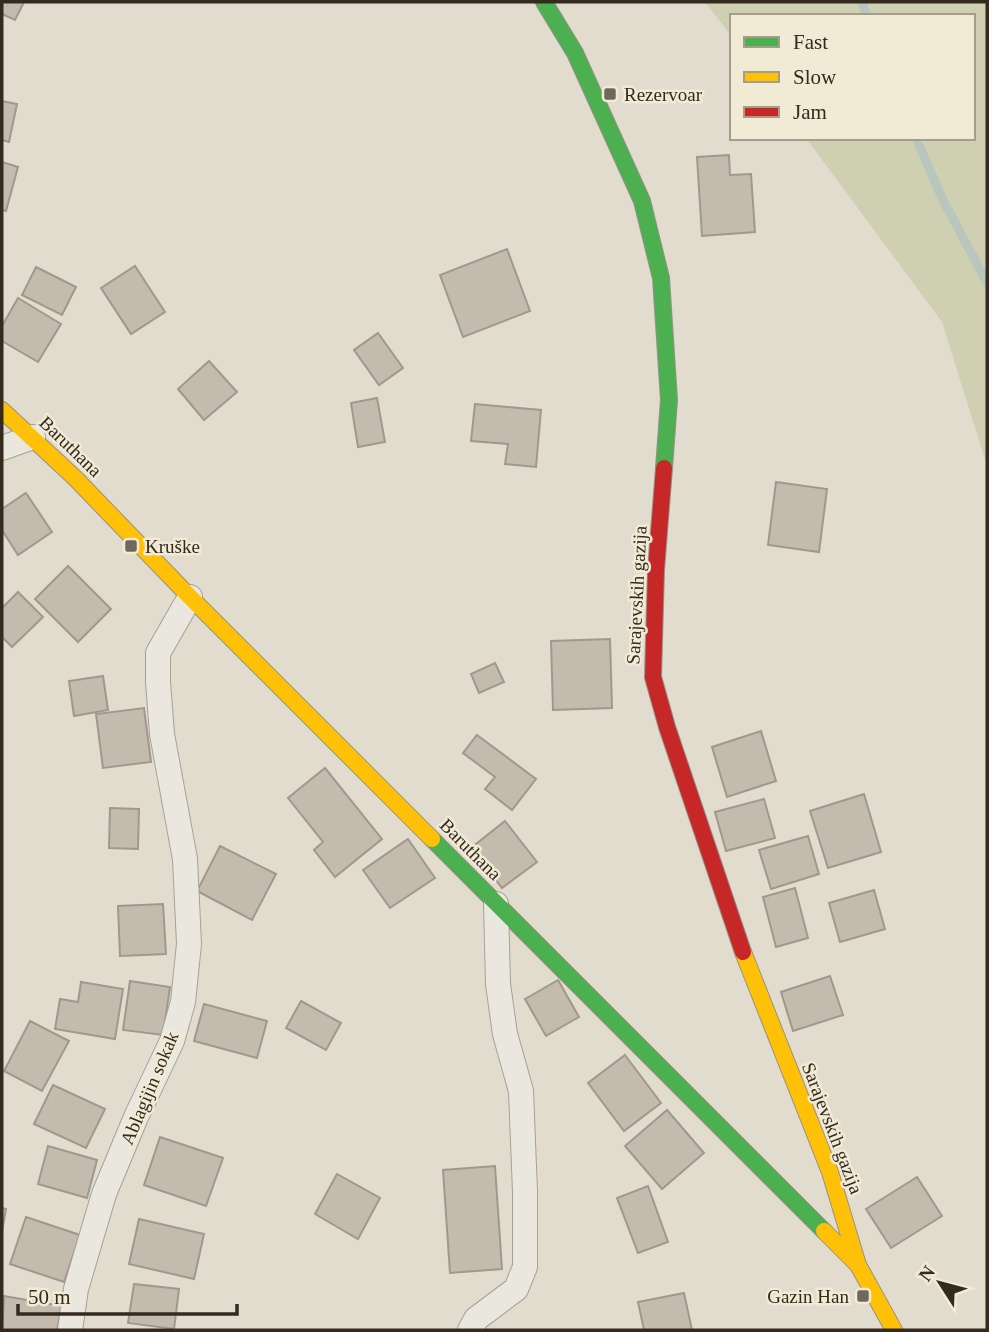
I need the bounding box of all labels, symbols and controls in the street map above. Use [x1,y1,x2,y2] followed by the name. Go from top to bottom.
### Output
[730,14,975,140] legend
[793,30,828,54] text: Fast
[793,65,837,89] text: Slow
[624,84,703,105] place label: Rezervoar
[602,86,618,102] marker: Rezervoar
[793,100,827,124] text: Jam
[35,412,106,481] street label: Baruthana
[622,525,651,665] street label: Sarajevskih gazija
[145,536,200,557] place label: Kruške
[123,538,139,554] marker: Kruške
[436,814,506,885] street label: Baruthana
[116,1028,183,1148] street label: Ablagijin sokak
[798,1060,867,1197] street label: Sarajevskih gazija
[905,1248,975,1318] north arrow
[914,1261,939,1285] text: N
[18,1272,236,1316] scale bar
[28,1285,71,1309] text: 50 m
[767,1286,849,1307] place label: Gazin Han
[855,1288,871,1304] marker: Gazin Han

